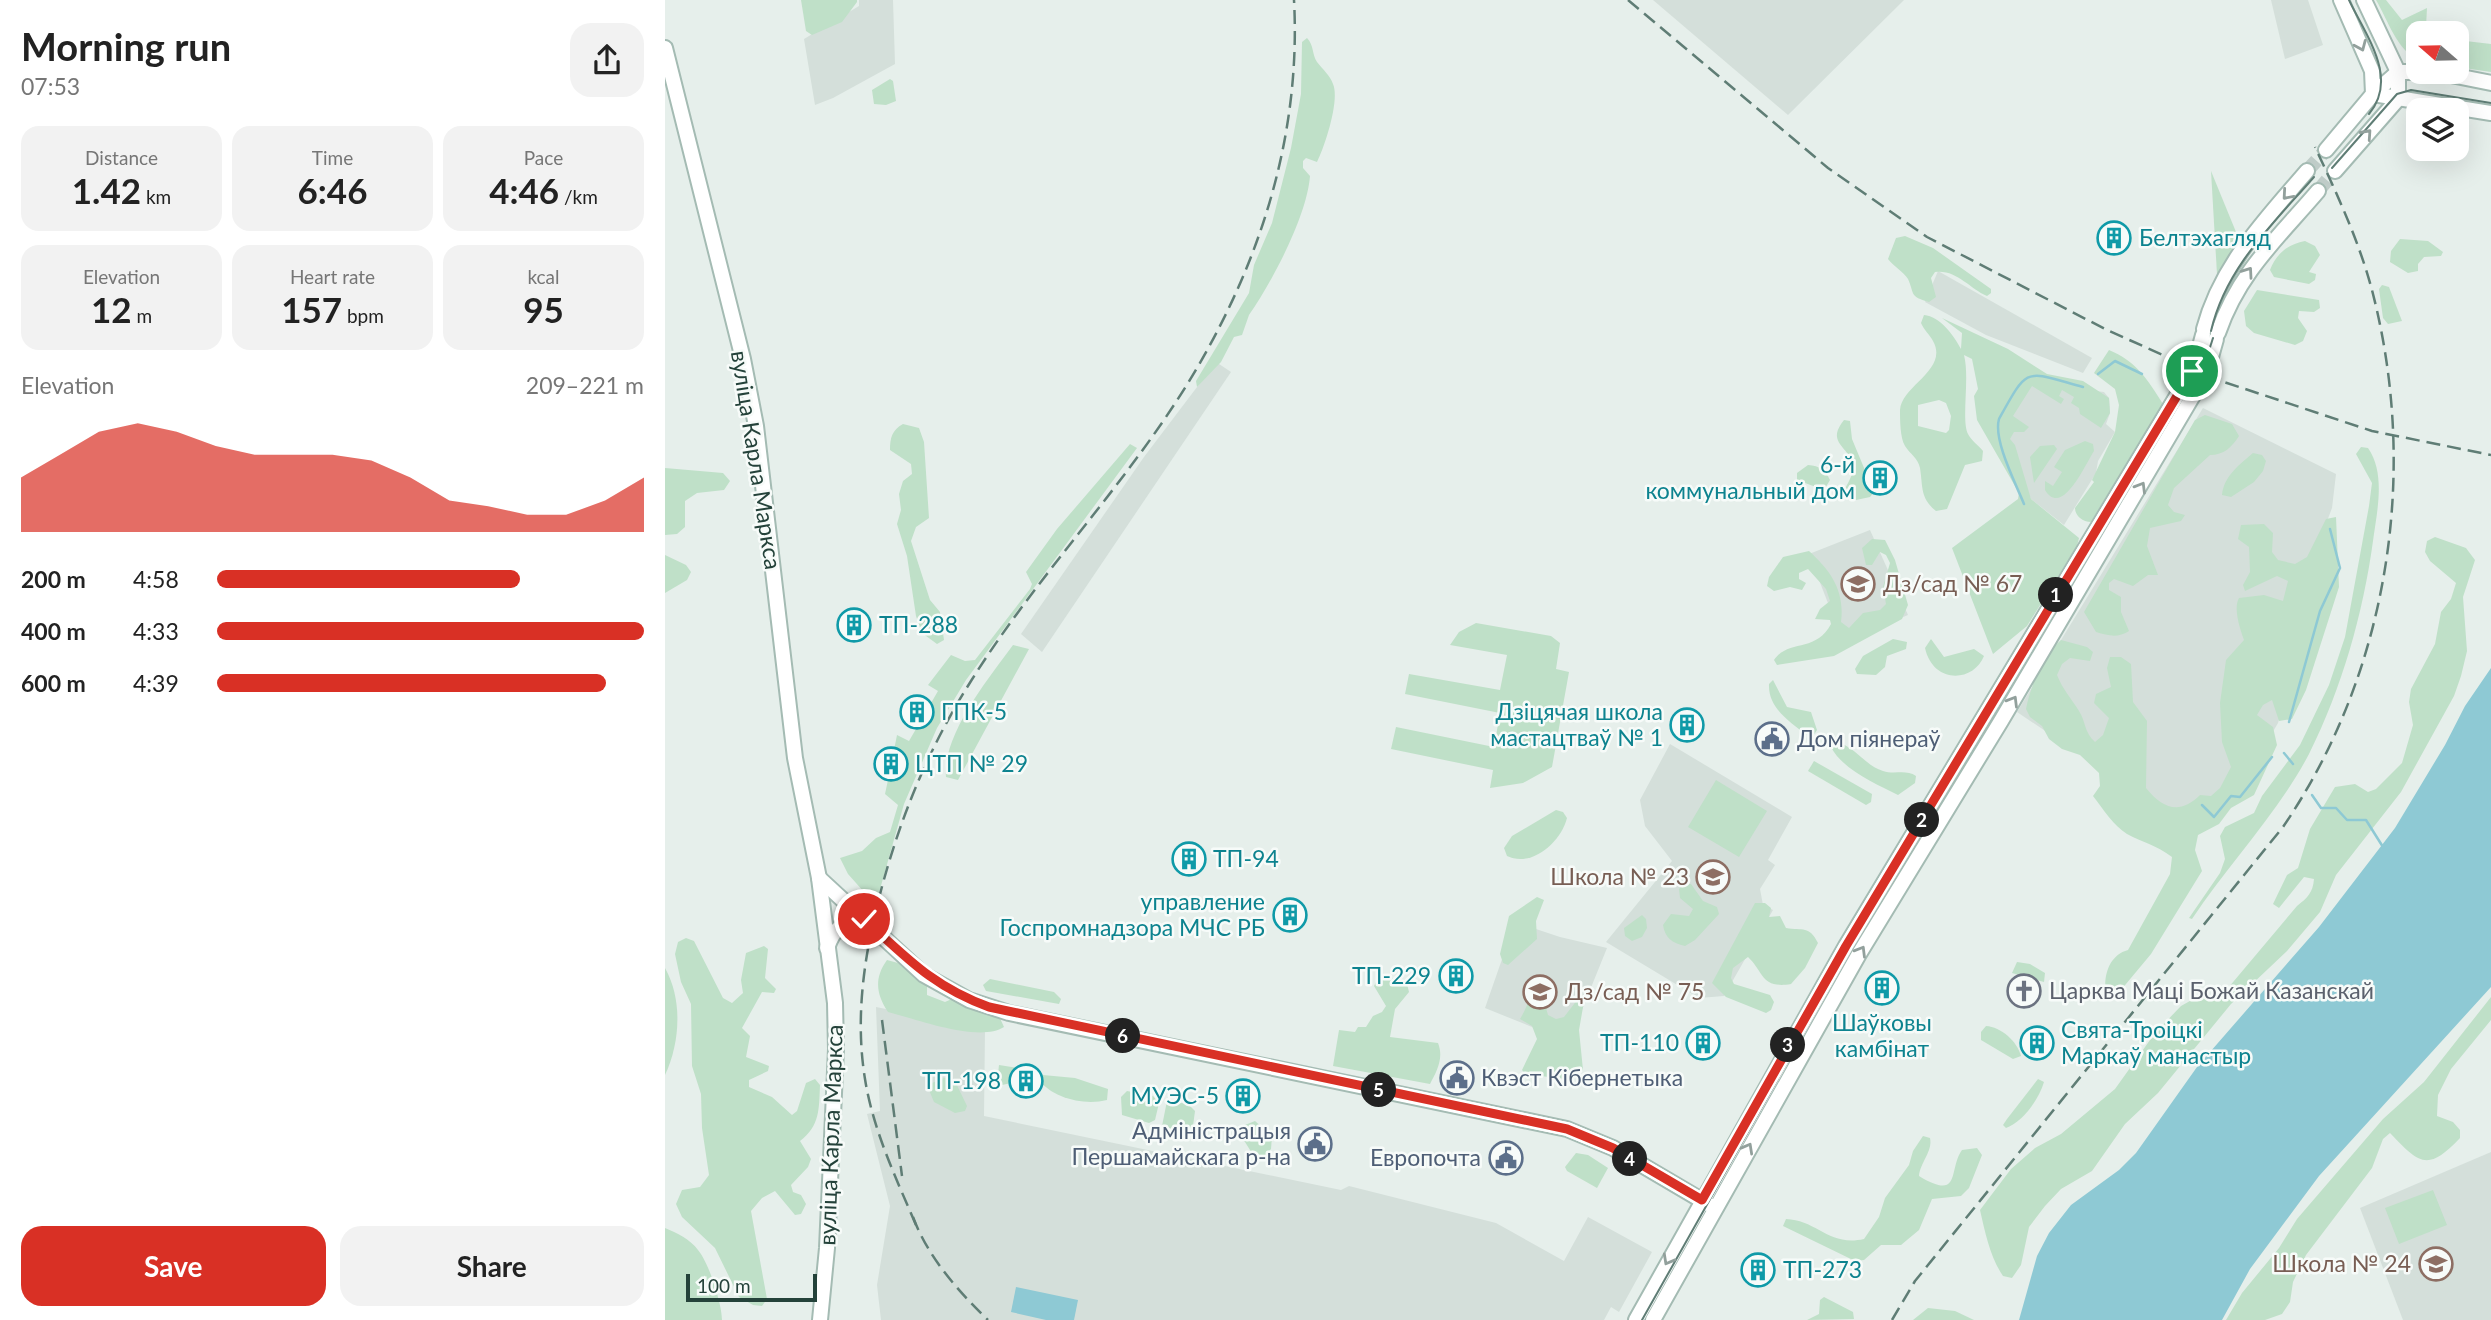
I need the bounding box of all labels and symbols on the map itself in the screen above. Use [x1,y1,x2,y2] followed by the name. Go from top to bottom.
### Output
[2406,21,2469,84] north arrow
[2353,39,2367,51] one-way arrow
[2359,130,2371,143] one-way arrow
[2283,187,2295,200] one-way arrow
[2095,219,2133,257] building icon: Белтэхагляд
[2139,223,2271,251] place label: Белтэхагляд
[2240,267,2252,280] one-way arrow
[2162,341,2222,401] pin
[726,348,788,571] street label: вуліца Карла Маркса
[1645,450,1855,504] place label: 6-й коммунальный дом
[1861,459,1899,497] building icon: 6-й коммунальный дом
[2132,482,2145,495] one-way arrow
[1839,565,1877,603] school or university icon: Дз/сад № 67
[1883,569,2022,597] place label: Дз/сад № 67
[2039,578,2073,612] pin: 1
[835,606,873,644] building icon: ТП-288
[879,610,958,638] place label: ТП-288
[898,693,936,731] building icon: ГПК-5
[2005,696,2018,709] one-way arrow
[941,697,1007,725] place label: ГПК-5
[1490,697,1663,751] place label: Дзіцячая школа мастацтваў № 1
[1668,706,1706,744] building icon: Дзіцячая школа мастацтваў № 1
[1753,720,1791,758] public building icon: Дом піянераў
[1797,724,1940,752] place label: Дом піянераў
[872,745,910,783] building icon: ЦТП № 29
[915,749,1028,777] place label: ЦТП № 29
[1905,802,1939,838] pin: 2
[1170,840,1208,878] building icon: ТП-94
[1213,844,1279,872] place label: ТП-94
[1694,858,1732,896] school or university icon: Школа № 23
[1550,862,1689,890] place label: Школа № 23
[999,887,1265,941] place label: управление Госпромнадзора МЧС РБ
[834,889,894,949] pin
[1271,896,1309,934] building icon: управление Госпромнадзора МЧС РБ
[1852,945,1865,958] one-way arrow
[1437,957,1475,995] building icon: ТП-229
[1352,961,1431,989] place label: ТП-229
[1863,969,1901,1007] building icon: Шаўковы камбінат
[2005,972,2043,1010] church icon: Царква Маці Божай Казанскай
[1521,973,1559,1011] school or university icon: Дз/сад № 75
[2049,976,2374,1004] place label: Царква Маці Божай Казанскай
[1565,977,1704,1005] place label: Дз/сад № 75
[1832,1008,1932,1062] place label: Шаўковы камбінат
[2061,1015,2251,1069] place label: Свята-Троіцкі Маркаў манастыр
[1105,1018,1141,1054] pin: 6
[812,1024,848,1246] street label: вуліца Карла Маркса
[1684,1024,1722,1062] building icon: ТП-110
[2018,1024,2056,1062] building icon: Свята-Троіцкі Маркаў манастыр
[1600,1028,1679,1056] place label: ТП-110
[1771,1028,1805,1062] pin: 3
[1438,1059,1476,1097] public building icon: Квэст Кібернетыка
[1007,1062,1045,1100] building icon: ТП-198
[1481,1063,1683,1091] place label: Квэст Кібернетыка
[922,1066,1001,1094] place label: ТП-198
[1361,1072,1397,1108] pin: 5
[1224,1077,1262,1115] building icon: МУЭС-5
[1131,1081,1219,1109] place label: МУЭС-5
[1071,1116,1291,1170] place label: Адміністрацыя Першамайскага р-на
[1296,1125,1334,1163] public building icon: Адміністрацыя Першамайскага р-на
[1487,1139,1525,1177] public building icon: Европочта
[1613,1142,1647,1176] pin: 4
[1370,1143,1481,1171] place label: Европочта
[1740,1143,1753,1156] one-way arrow
[2417,1245,2455,1283] school or university icon: Школа № 24
[2272,1249,2411,1277] place label: Школа № 24
[1739,1251,1777,1289] building icon: ТП-273
[1663,1253,1676,1265] one-way arrow
[1783,1255,1862,1283] place label: ТП-273
[686,1271,817,1303] scale bar

